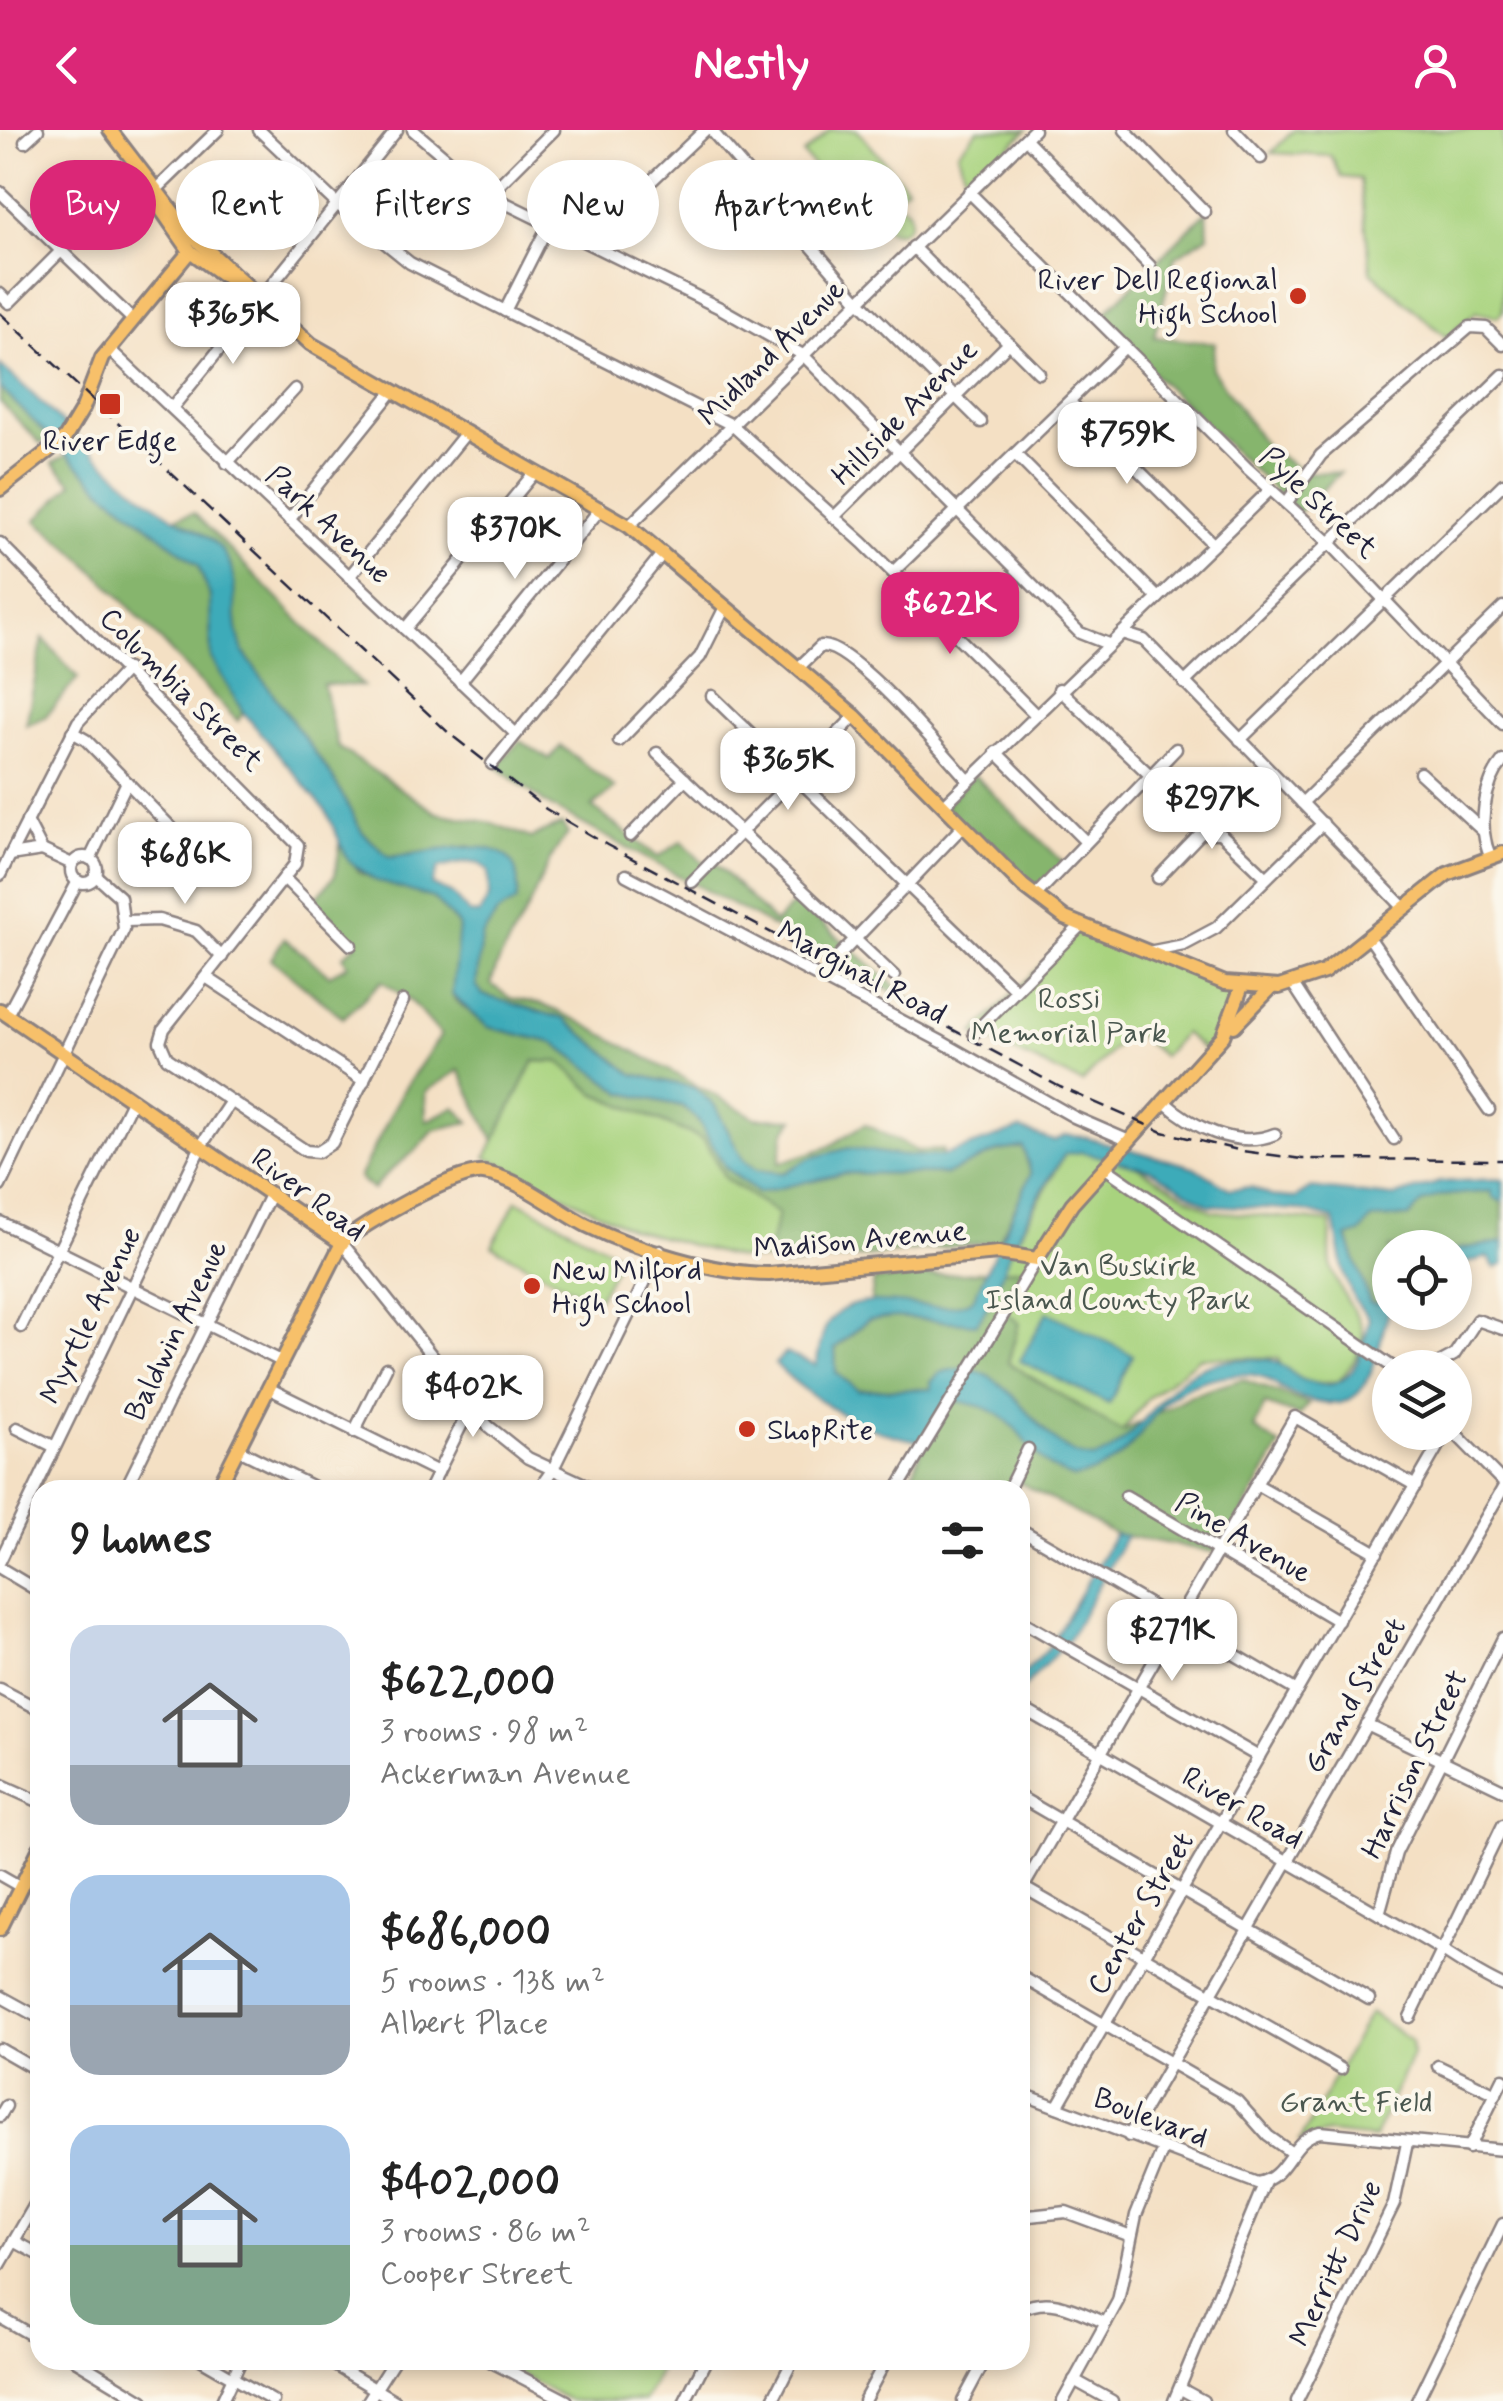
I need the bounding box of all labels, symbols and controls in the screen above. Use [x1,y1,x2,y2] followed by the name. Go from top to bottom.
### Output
[693,36,810,95] text: Nestly
[40,38,95,93] icon: back
[1408,38,1463,93] icon: person
[30,160,156,250] chip: Buy
[176,160,319,250] chip: Rent
[339,160,507,250] chip: Filters
[527,160,659,250] chip: New
[679,160,908,250] chip: Apartment
[1038,261,1278,337] place label: River Dell Regional High School
[690,271,854,435] street label: Midland Avenue
[163,282,303,367] pin: $365K
[1287,285,1309,307] marker: River Dell Regional High School
[187,293,279,335] text: $365K
[823,331,987,495] street label: Hillside Avenue
[97,391,123,417] marker: River Edge
[1057,402,1197,487] pin: $759K
[1080,413,1174,455] text: $759K
[43,422,177,464] place label: River Edge
[1251,438,1386,568] street label: Pyle Street
[257,457,399,593] street label: Park Avenue
[445,497,585,582] pin: $370K
[469,508,561,550] text: $370K
[880,572,1020,657] pin: $622K
[903,583,997,625] text: $622K
[90,600,272,781] street label: Columbia Street
[718,728,858,813] pin: $365K
[742,739,834,781] text: $365K
[1142,767,1282,852] pin: $297K
[1165,778,1259,820] text: $297K
[115,822,255,907] pin: $686K
[140,833,230,875] text: $686K
[769,912,953,1036] street label: Marginal Road
[971,980,1167,1053] park label: Rossi Memorial Park
[243,1139,373,1251] street label: River Road
[752,1212,968,1269] street label: Madison Avenue
[32,1221,151,1411] street label: Myrtle Avenue
[1372,1230,1472,1450] map controls
[1372,1230,1472,1330] button: locate
[116,1234,237,1428] street label: Baldwin Avenue
[985,1247,1251,1320] park label: Van Buskirk Island County Park
[552,1251,702,1327] place label: New Milford High School
[521,1275,543,1297] marker: New Milford High School
[1372,1350,1472,1450] button: layers
[403,1355,543,1440] pin: $402K
[424,1366,522,1408] text: $402K
[767,1411,873,1450] place label: ShopRite
[736,1418,758,1440] marker: ShopRite
[1168,1484,1318,1593] street label: Pine Avenue
[70,1513,212,1568] text: 9 homes
[935,1513,990,1568] icon: filters
[1102,1599,1242,1684] pin: $271K
[1129,1610,1215,1652] text: $271K
[1295,1611,1416,1781] street label: Grand Street
[380,1656,555,1711] text: $622,000
[1353,1664,1478,1866] street label: Harrison Street
[150,1665,270,1785] icon: home
[380,1711,588,1753] text: 3 rooms · 98 m²
[380,1753,631,1795] text: Ackerman Avenue
[1174,1758,1310,1859] street label: River Road
[1079,1825,1204,2002] street label: Center Street
[380,1906,551,1961] text: $686,000
[150,1915,270,2035] icon: home
[380,1961,605,2003] text: 5 rooms · 138 m²
[380,2003,548,2045] text: Albert Place
[1088,2079,1213,2158] street label: Boulevard
[1280,2083,1433,2122] park label: Grant Field
[380,2156,560,2211] text: $402,000
[150,2165,270,2285] icon: home
[1281,2174,1392,2353] street label: Merritt Drive
[380,2211,591,2253] text: 3 rooms · 86 m²
[380,2253,573,2295] text: Cooper Street

